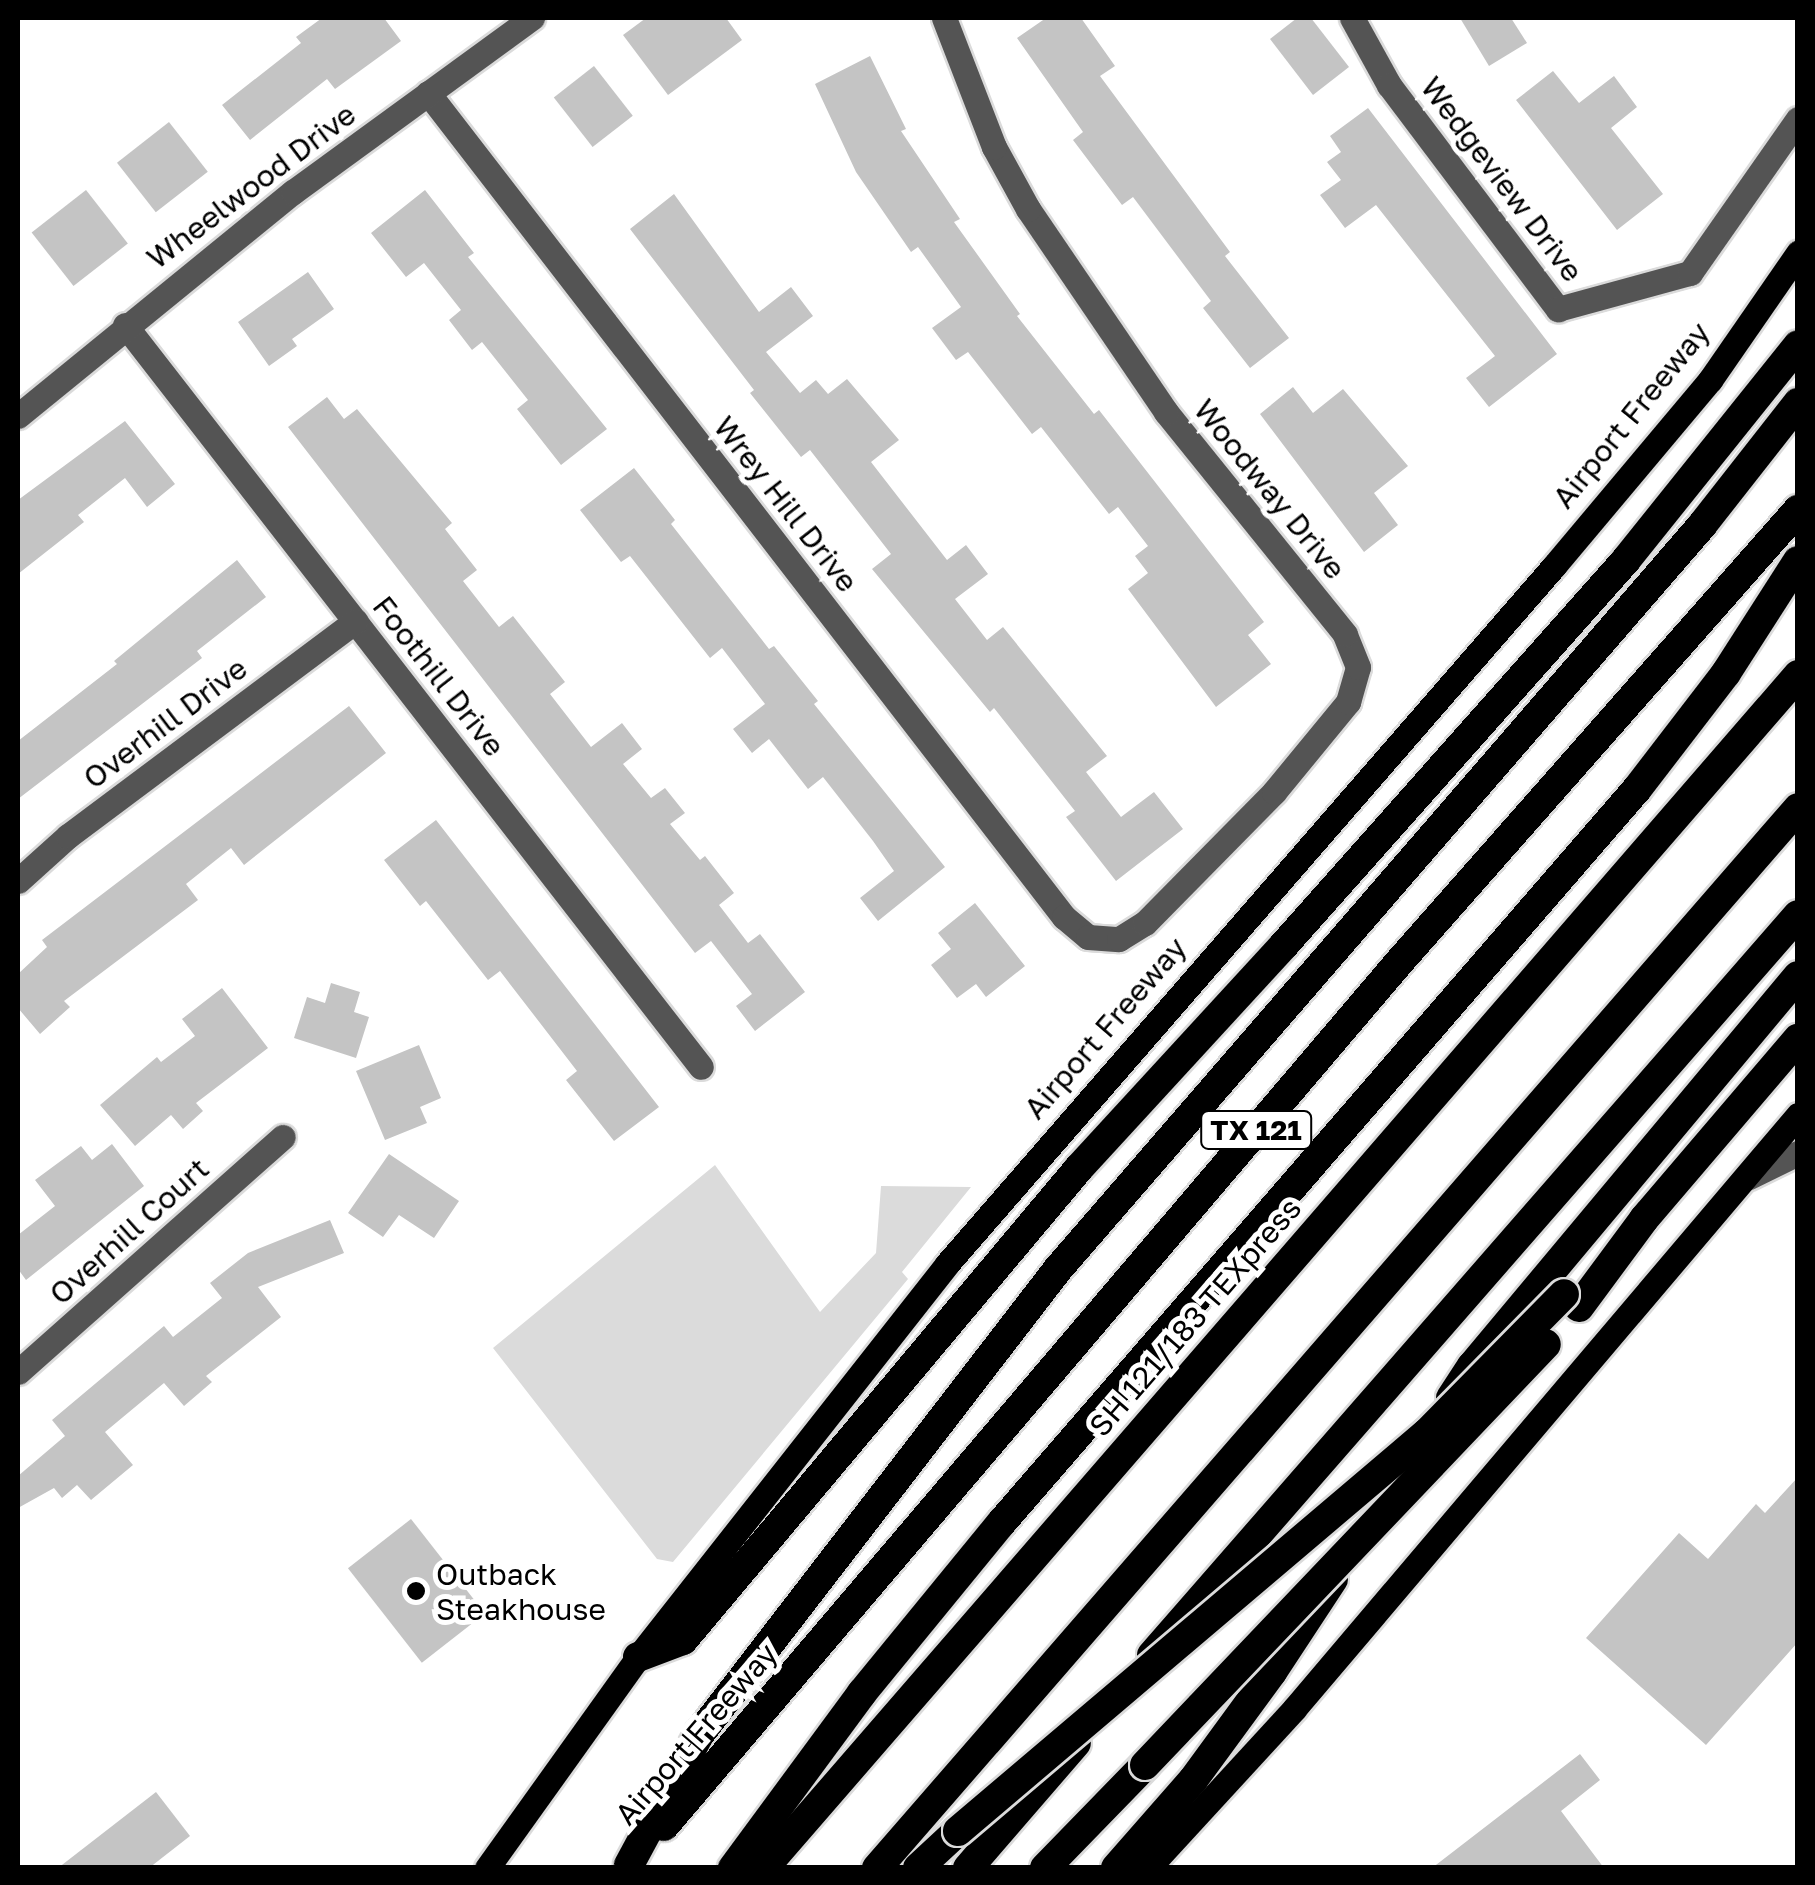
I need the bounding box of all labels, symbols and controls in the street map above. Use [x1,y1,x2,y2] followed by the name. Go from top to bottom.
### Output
[1413,70,1591,288] street label: Wedgeview Drive
[140,96,362,276] street label: Wheelwood Drive
[1545,315,1717,515] street label: Airport Freeway
[1187,392,1353,586] street label: Woodway Drive
[706,409,866,599] street label: Wrey Hill Drive
[365,589,513,763] street label: Foothill Drive
[76,650,254,796] street label: Overhill Drive
[1016,930,1194,1126] street label: Airport Freeway
[1198,1107,1314,1153] road number: TX 121
[42,1150,216,1312] street label: Overhill Court
[1082,1190,1308,1444] street label: SH 121/183 TEXpress
[436,1556,606,1626] place label: Outback Steakhouse
[405,1580,427,1602] marker: Outback Steakhouse
[607,1636,785,1832] street label: Airport Freeway

